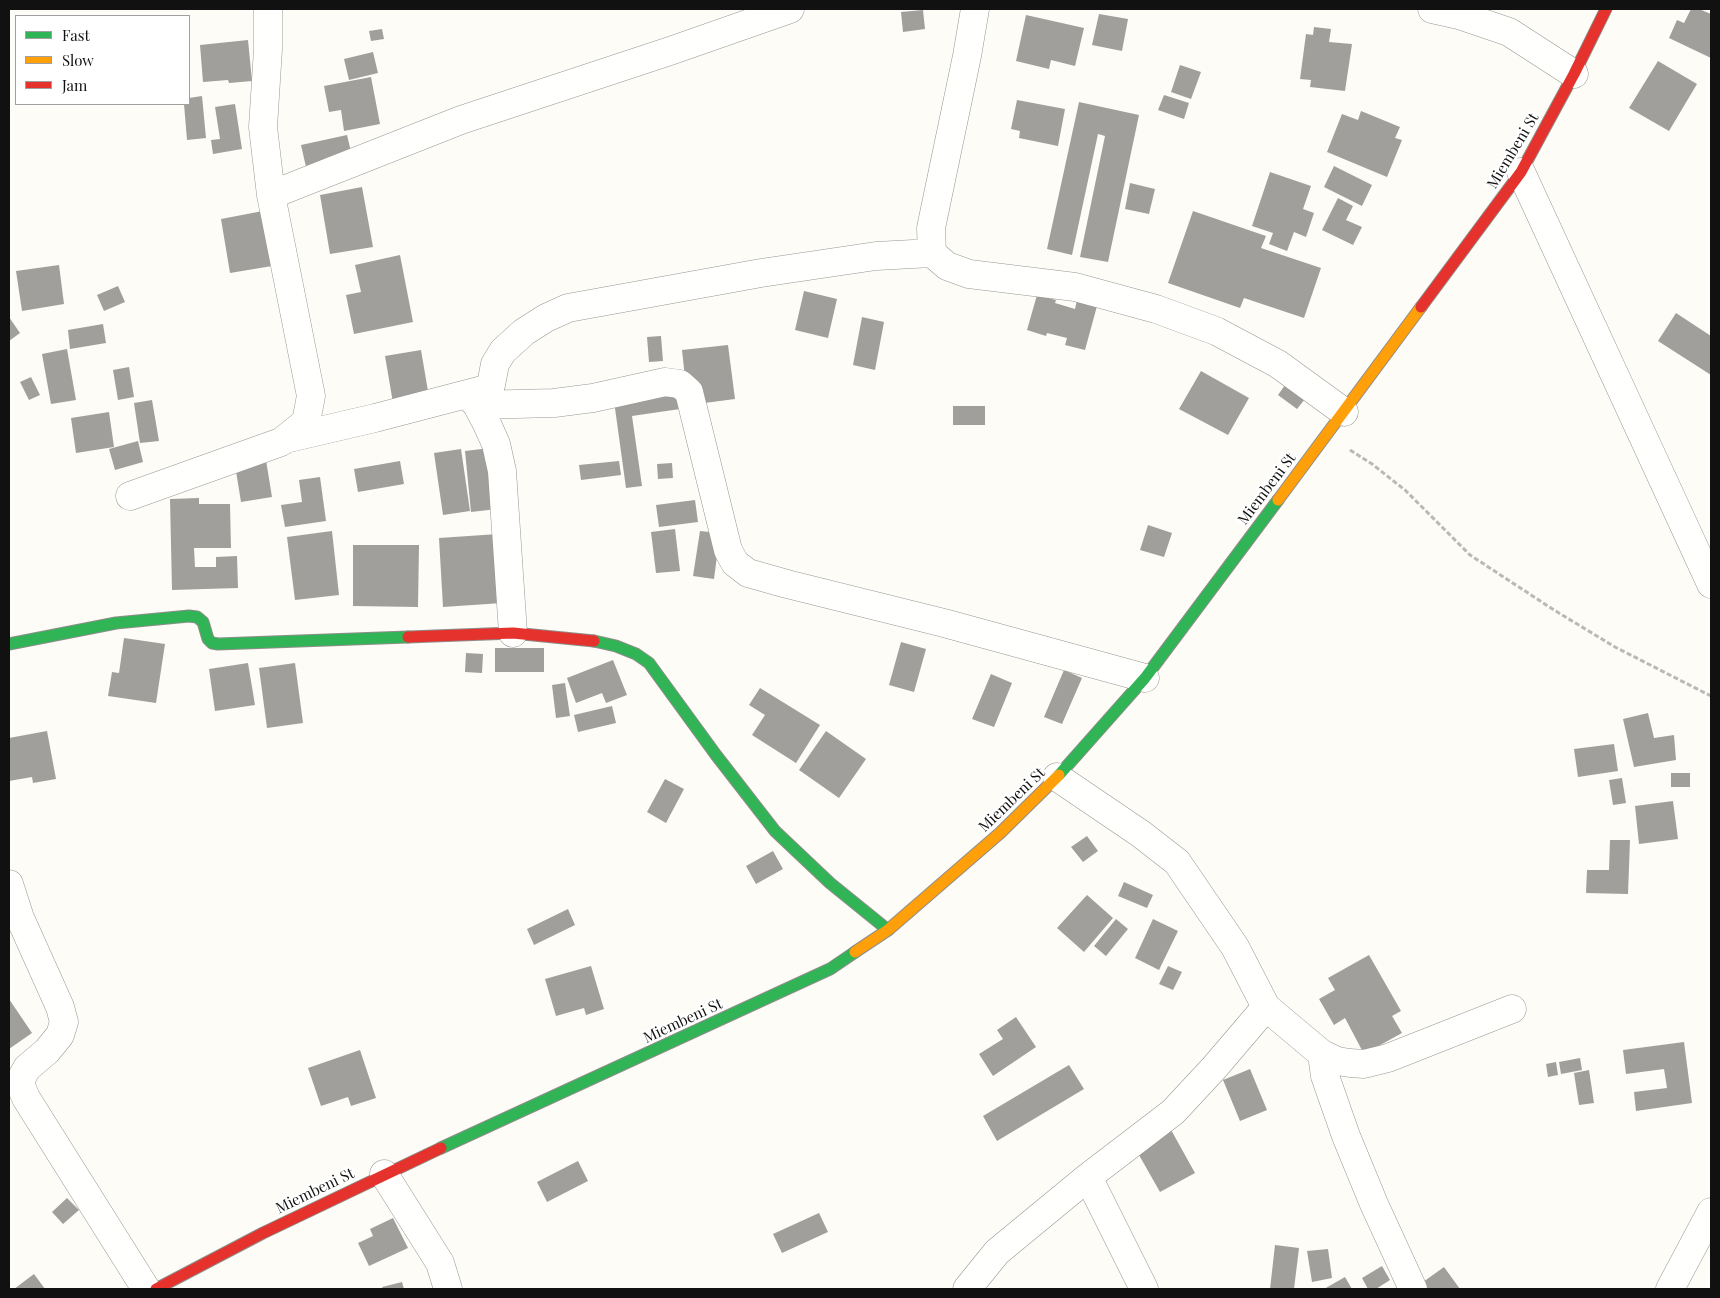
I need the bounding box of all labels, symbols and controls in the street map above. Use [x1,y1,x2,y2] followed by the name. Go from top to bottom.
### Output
[15,15,190,105] legend
[62,25,90,45] text: Fast
[62,50,94,70] text: Slow
[62,75,87,95] text: Jam
[1483,110,1543,192] street label: Miembeni St
[1234,450,1300,528] street label: Miembeni St
[975,764,1049,836] street label: Miembeni St
[641,995,725,1047] street label: Miembeni St
[273,1164,357,1218] street label: Miembeni St

